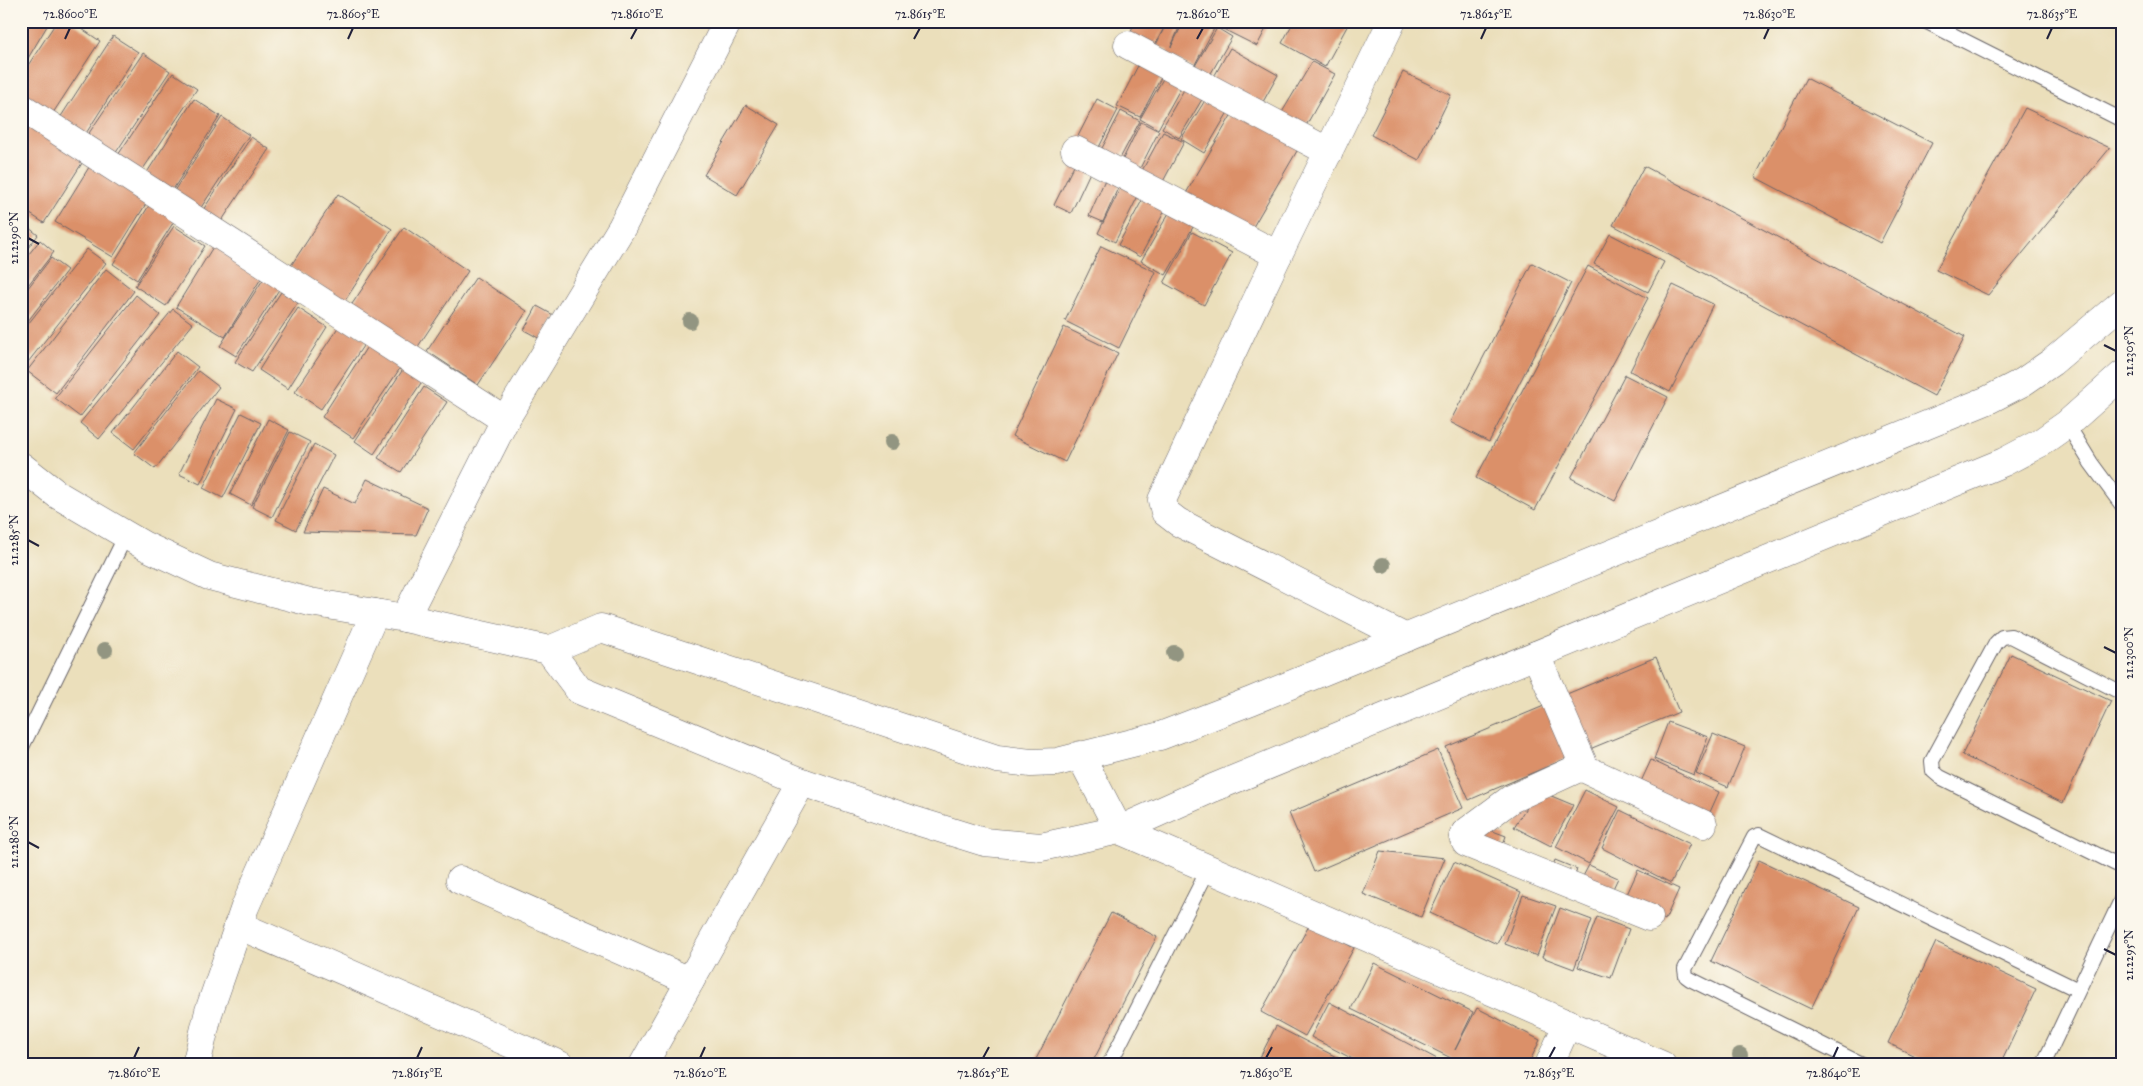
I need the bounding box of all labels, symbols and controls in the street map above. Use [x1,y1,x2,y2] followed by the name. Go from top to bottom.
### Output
[43,7,98,21] text: 72.8600°E
[326,7,380,21] text: 72.8605°E
[611,7,663,21] text: 72.8610°E
[895,7,946,21] text: 72.8615°E
[1176,7,1230,21] text: 72.8620°E
[1460,7,1512,21] text: 72.8625°E
[1743,7,1796,21] text: 72.8630°E
[2027,7,2078,21] text: 72.8635°E
[7,212,21,264] text: 21.2290°N
[2122,326,2136,376] text: 21.2305°N
[7,514,21,566] text: 21.2285°N
[2122,627,2136,679] text: 21.2300°N
[7,816,21,868] text: 21.2280°N
[2122,929,2136,981] text: 21.2295°N
[108,1066,160,1080] text: 72.8610°E
[392,1066,443,1080] text: 72.8615°E
[673,1066,727,1080] text: 72.8620°E
[957,1066,1009,1080] text: 72.8625°E
[1240,1066,1293,1080] text: 72.8630°E
[1524,1066,1575,1080] text: 72.8635°E
[1806,1066,1861,1080] text: 72.8640°E

